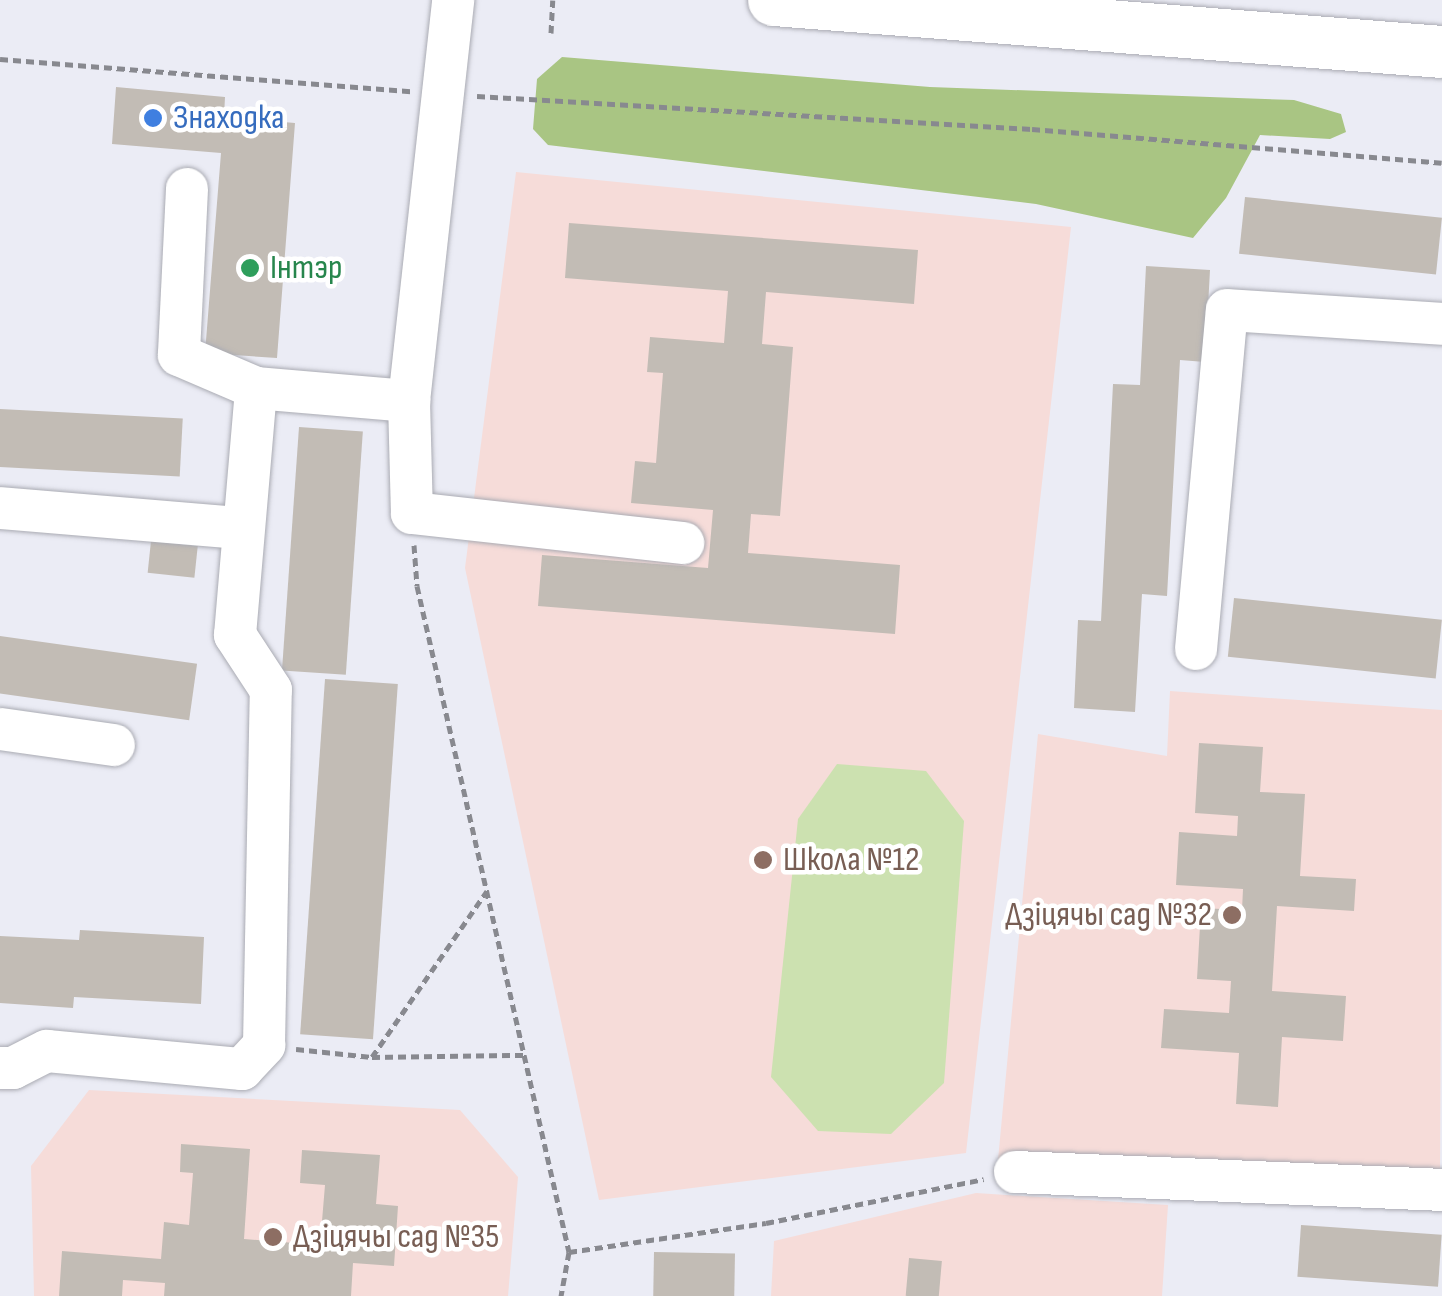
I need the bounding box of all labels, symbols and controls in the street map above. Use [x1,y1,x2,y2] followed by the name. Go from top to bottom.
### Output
[173,97,285,139] place label: Знаходка
[142,107,164,129] marker: Знаходка
[270,247,342,289] place label: Інтэр
[239,257,261,279] marker: Інтэр
[783,839,920,881] place label: Школа №12
[752,849,774,871] marker: Школа №12
[1005,894,1212,936] place label: Дзіцячы сад №32
[1221,904,1243,926] marker: Дзіцячы сад №32
[293,1216,499,1258] place label: Дзіцячы сад №35
[262,1226,284,1248] marker: Дзіцячы сад №35

